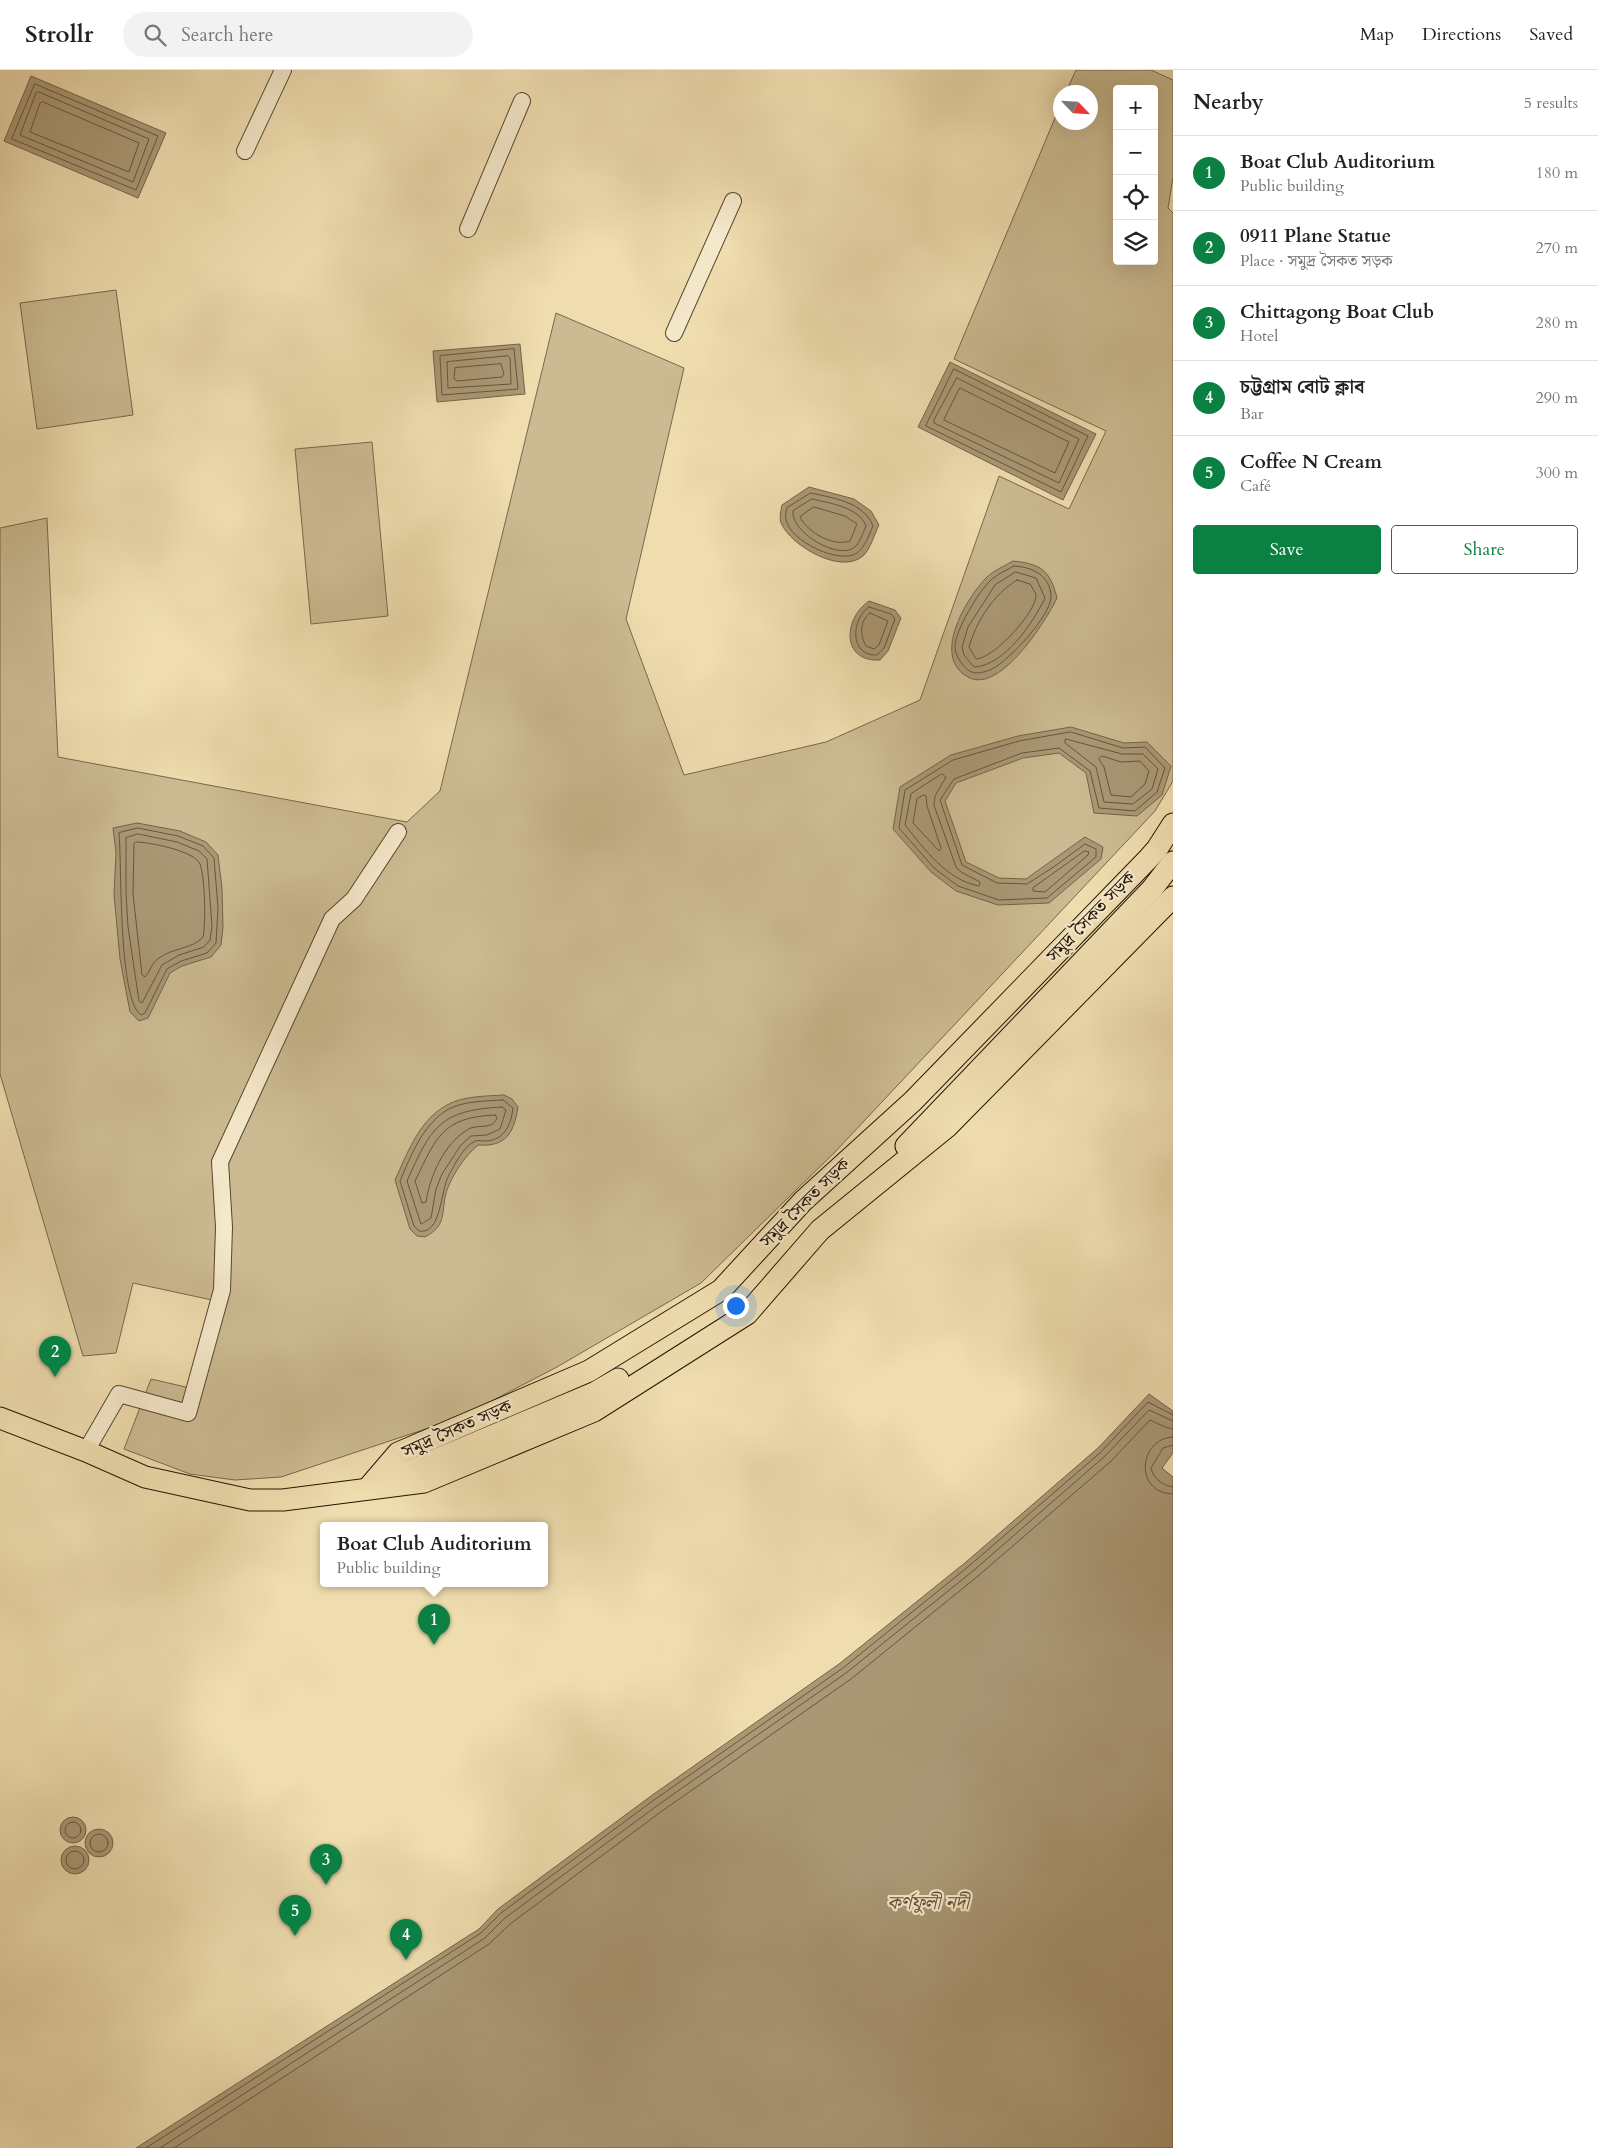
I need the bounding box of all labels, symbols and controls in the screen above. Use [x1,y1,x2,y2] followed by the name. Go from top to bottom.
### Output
[123,12,473,57] search box
[25,18,93,51] text: Strollr
[141,21,169,49] icon: search
[181,22,273,48] text: Search here
[1360,22,1394,47] text: Map
[1422,22,1501,47] text: Directions
[1529,22,1573,47] text: Saved
[1053,85,1098,130] north arrow
[1113,85,1158,265] map controls
[1113,85,1158,130] button: +
[1193,88,1264,117] text: Nearby
[1524,92,1578,114] text: 5 results
[1113,130,1158,175] button: −
[1240,149,1435,175] text: Boat Club Auditorium
[1205,162,1213,184] text: 1
[1536,162,1578,184] text: 180 m
[1113,175,1158,220] button: locate
[1240,175,1344,197] text: Public building
[1113,220,1158,265] button: layers
[1240,223,1391,249] text: 0911 Plane Statue
[1205,237,1213,259] text: 2
[1536,237,1578,259] text: 270 m
[1240,250,1393,272] text: Place · সমুদ্র সৈকত সড়ক
[1240,299,1434,325] text: Chittagong Boat Club
[1205,312,1213,334] text: 3
[1536,312,1578,334] text: 280 m
[1240,325,1278,347] text: Hotel
[1240,374,1365,400] text: চট্টগ্রাম বোট ক্লাব
[1205,387,1213,409] text: 4
[1536,387,1578,409] text: 290 m
[1240,403,1264,425] text: Bar
[1240,449,1382,475] text: Coffee N Cream
[1205,462,1213,484] text: 5
[1536,462,1578,484] text: 300 m
[1240,475,1271,497] text: Café
[1193,525,1381,574] button: Save
[1391,525,1578,574] button: Share
[1040,865,1142,969] street label: সমুদ্র সৈকত সড়ক
[754,1152,856,1254] street label: সমুদ্র সৈকত সড়ক
[723,1293,749,1319] your location
[39,1336,71,1377] pin: 2
[397,1393,517,1465] street label: সমুদ্র সৈকত সড়ক
[320,1522,548,1587] popup
[336,1531,532,1557] text: Boat Club Auditorium
[336,1557,440,1579] text: Public building
[418,1604,450,1645] pin: 1
[310,1844,342,1885] pin: 3
[887,1890,971,1916] water label: কর্ণফুলী নদী
[279,1895,311,1936] pin: 5
[390,1919,422,1960] pin: 4

